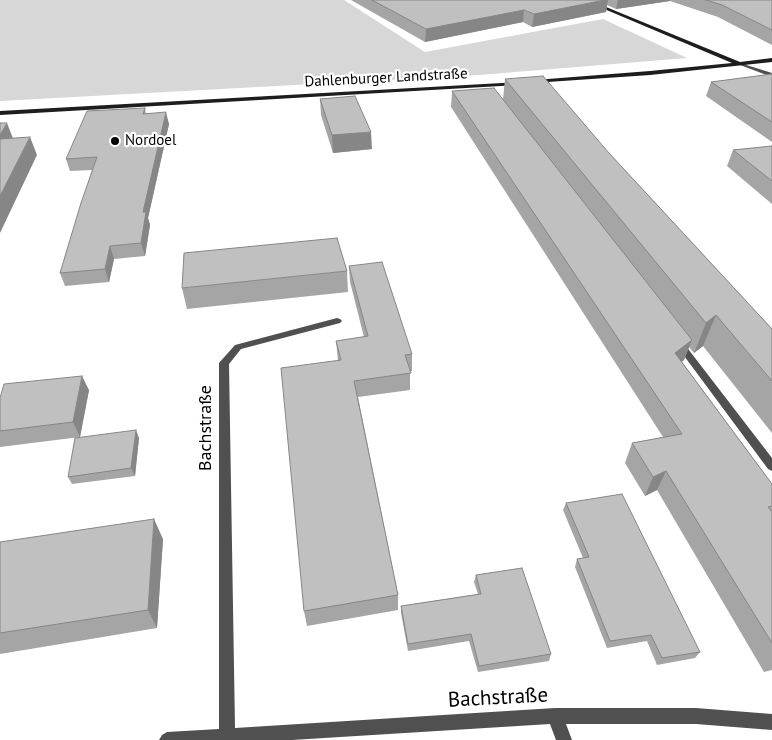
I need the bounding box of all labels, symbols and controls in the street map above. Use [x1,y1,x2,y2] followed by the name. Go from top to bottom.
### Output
[304,65,468,91] street label: Dahlenburger Landstraße
[125,132,176,150] place label: Nordoel
[109,135,121,147] marker: Nordoel
[195,385,217,471] street label: Bachstraße
[447,683,549,713] street label: Bachstraße

